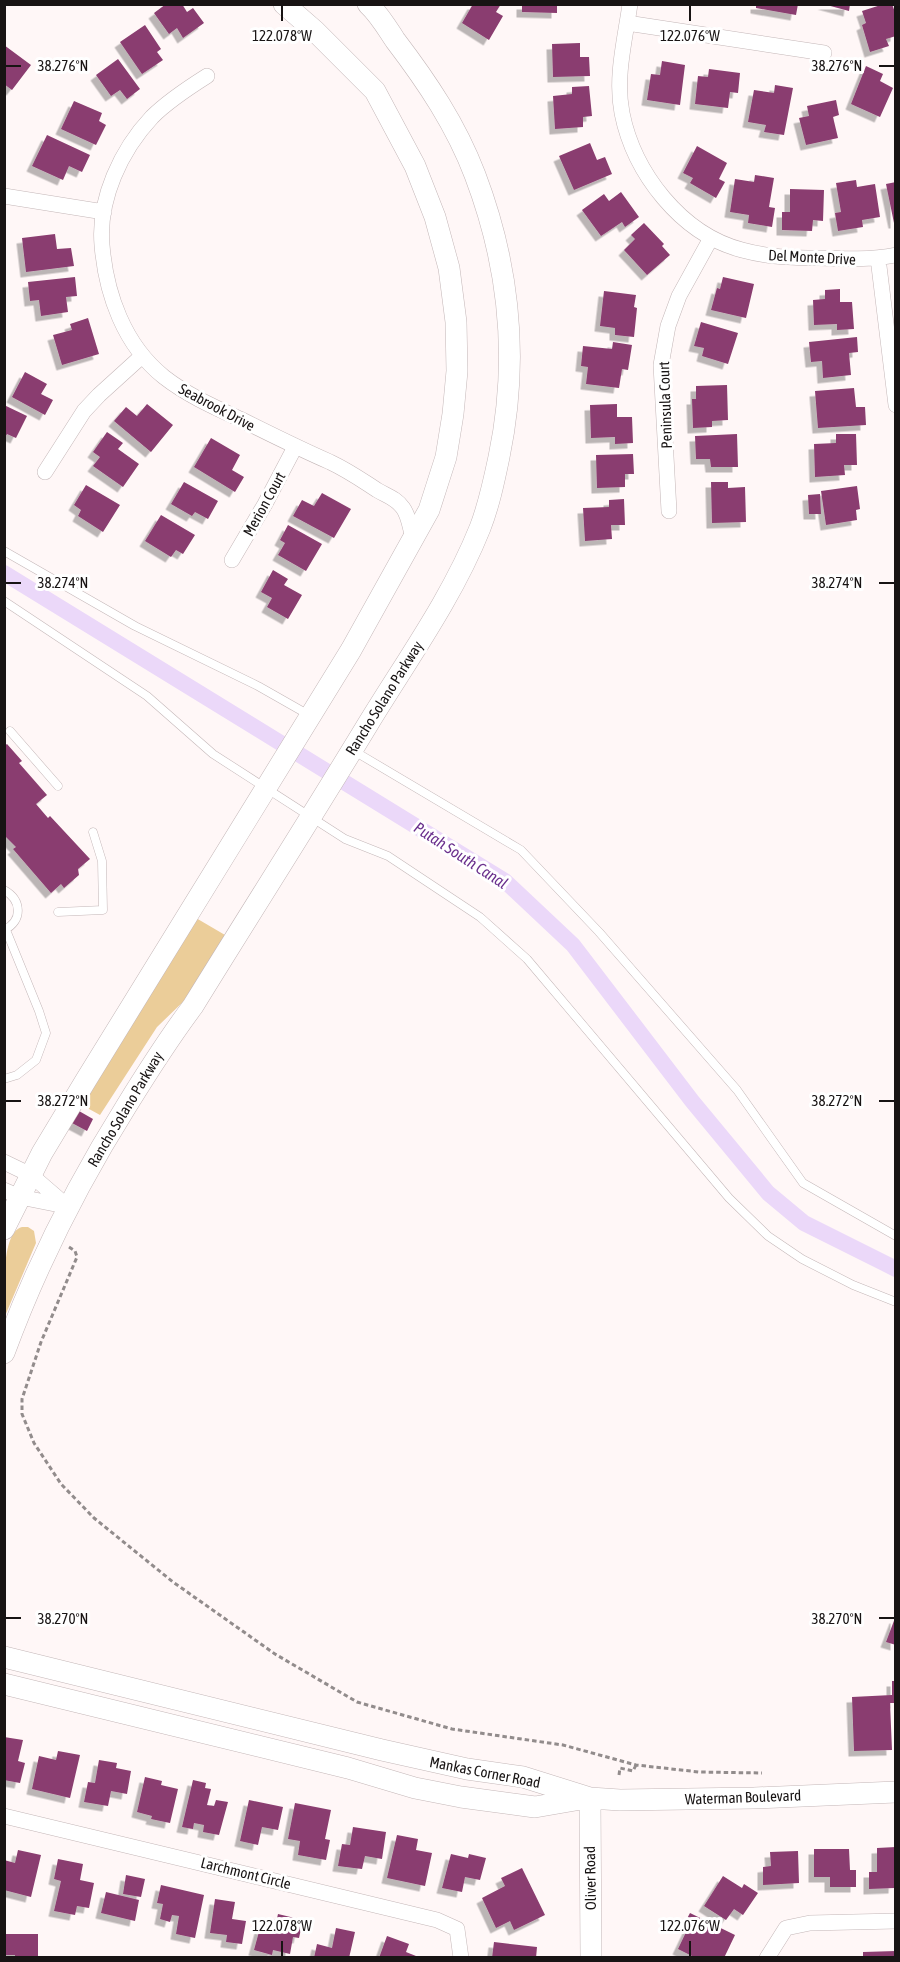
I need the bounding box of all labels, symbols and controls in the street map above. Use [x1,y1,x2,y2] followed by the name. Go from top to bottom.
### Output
[252,27,312,44] text: 122.078°W
[660,27,720,44] text: 122.076°W
[38,57,88,74] text: 38.276°N
[812,57,862,74] text: 38.276°N
[768,246,856,268] street label: Del Monte Drive
[655,361,675,449] street label: Peninsula Court
[176,380,258,434] street label: Seabrook Drive
[239,469,289,539] street label: Merion Court
[38,574,88,591] text: 38.274°N
[812,574,862,591] text: 38.274°N
[342,638,426,758] street label: Rancho Solano Parkway
[411,818,511,892] water label: Putah South Canal
[84,1048,166,1170] street label: Rancho Solano Parkway
[38,1092,88,1109] text: 38.272°N
[812,1092,862,1109] text: 38.272°N
[38,1610,88,1627] text: 38.270°N
[812,1610,862,1627] text: 38.270°N
[428,1753,542,1791] street label: Mankas Corner Road
[685,1786,801,1808] street label: Waterman Boulevard
[581,1846,599,1910] street label: Oliver Road
[199,1854,293,1892] street label: Larchmont Circle
[252,1917,312,1934] text: 122.078°W
[660,1917,720,1934] text: 122.076°W

